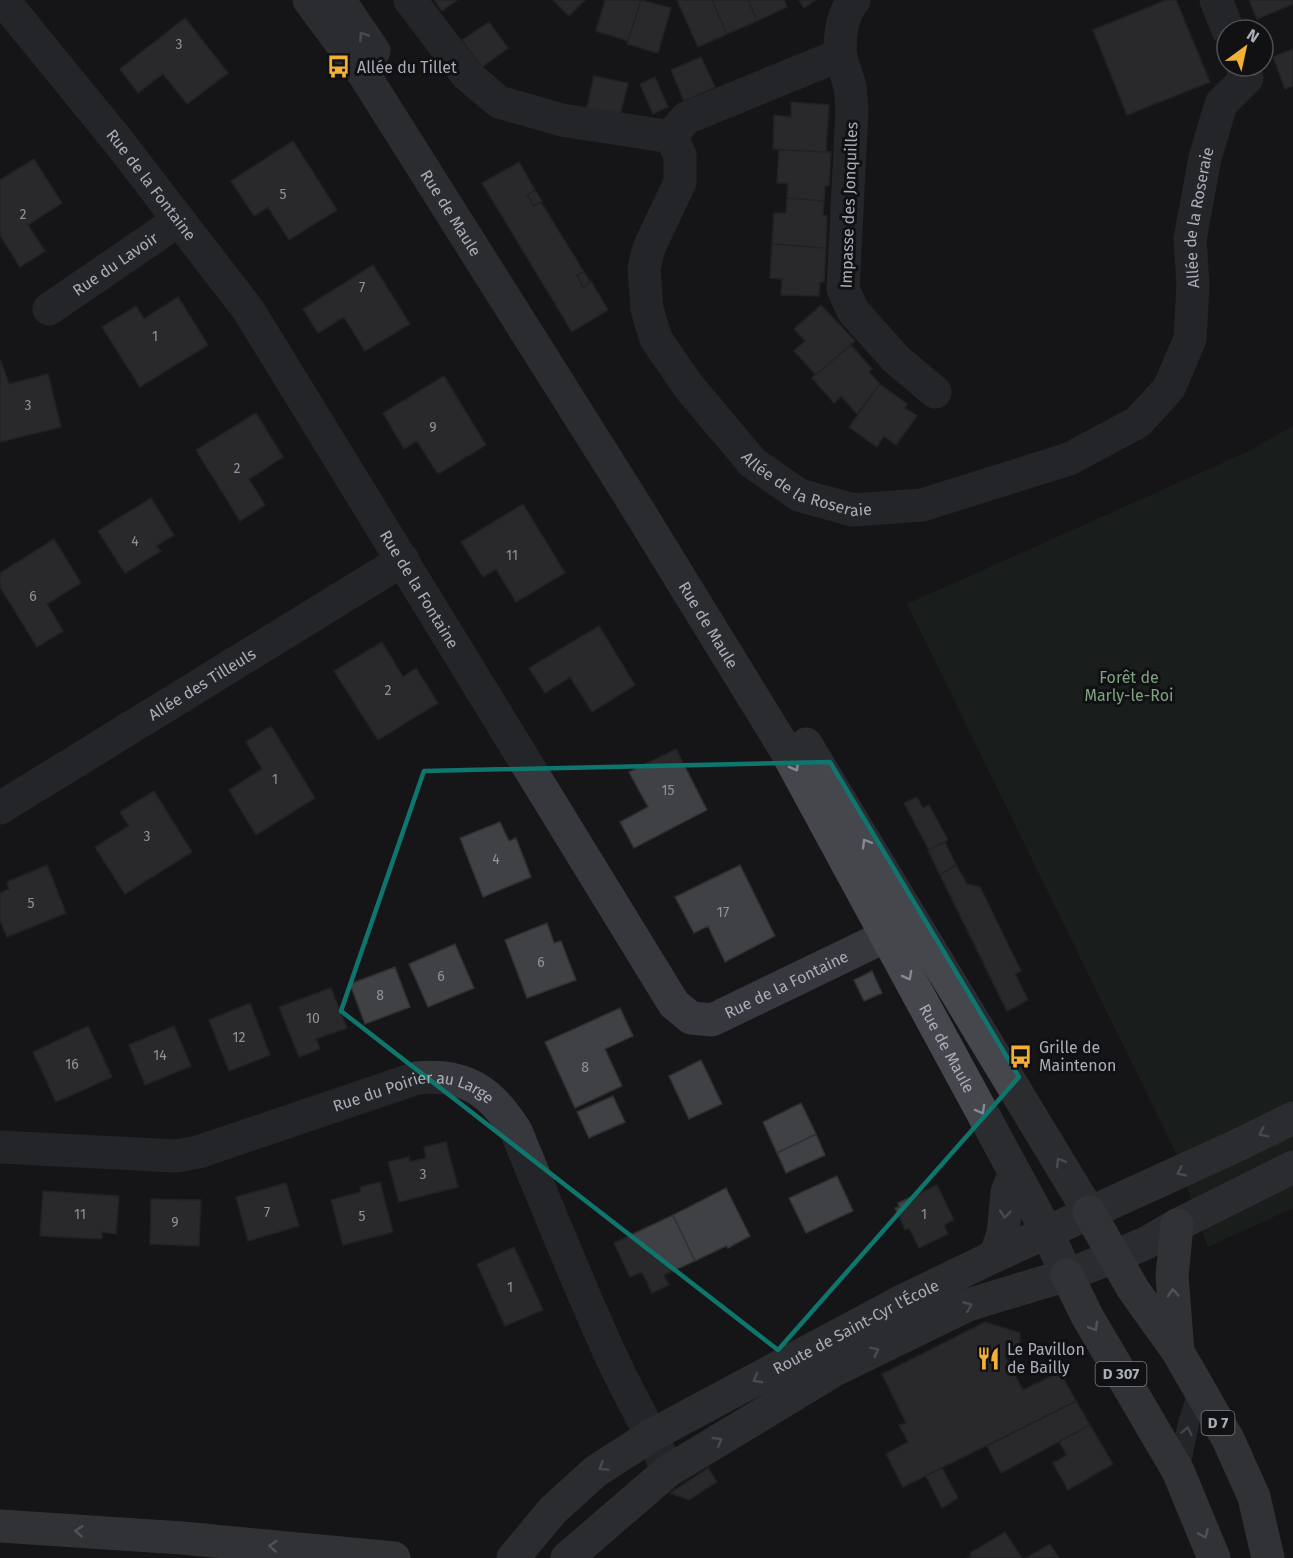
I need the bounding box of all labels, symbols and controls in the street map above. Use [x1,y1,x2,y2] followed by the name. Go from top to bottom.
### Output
[1215,18,1275,78] north arrow
[1243,25,1263,47] text: N
[359,32,370,43] one-way arrow
[176,36,183,53] house number: 3
[326,54,352,80] bus stop icon: Allée du Tillet
[357,58,457,77] place label: Allée du Tillet
[837,121,861,289] street label: Impasse des Jonquilles
[103,125,200,244] street label: Rue de la Fontaine
[1180,144,1217,289] street label: Allée de la Roseraie
[417,166,485,259] street label: Rue de Maule
[279,186,287,203] house number: 5
[20,206,27,223] house number: 2
[69,227,162,300] street label: Rue du Lavoir
[359,279,365,296] house number: 7
[152,328,158,345] house number: 1
[25,397,32,414] house number: 3
[429,419,437,436] house number: 9
[738,448,872,520] street label: Allée de la Roseraie
[234,460,241,477] house number: 2
[376,527,463,652] street label: Rue de la Fontaine
[131,533,139,550] house number: 4
[506,547,518,564] house number: 11
[675,578,743,672] street label: Rue de Maule
[29,588,37,605] house number: 6
[145,644,259,724] street label: Allée des Tilleuls
[1084,668,1174,705] park label: Forêt de Marly-le-Roi
[385,682,392,699] house number: 2
[788,761,799,772] one-way arrow
[272,771,278,788] house number: 1
[661,782,675,799] house number: 15
[144,828,151,845] house number: 3
[862,839,874,849] one-way arrow
[492,851,500,868] house number: 4
[27,895,35,912] house number: 5
[717,904,729,921] house number: 17
[721,946,851,1022] street label: Rue de la Fontaine
[537,954,545,971] house number: 6
[437,968,445,985] house number: 6
[901,970,912,980] one-way arrow
[376,987,384,1004] house number: 8
[915,1000,979,1096] street label: Rue de Maule
[306,1010,320,1027] house number: 10
[233,1029,246,1046] house number: 12
[1039,1038,1116,1075] place label: Grille de Maintenon
[1008,1043,1034,1069] bus stop icon: Grille de Maintenon
[153,1047,167,1064] house number: 14
[65,1056,79,1073] house number: 16
[581,1059,589,1076] house number: 8
[330,1068,498,1115] text: Rue du Poirier au Large
[327,1096,497,1118] street label: Rue du Poirier au Large
[974,1104,985,1115] one-way arrow
[1259,1125,1270,1137] one-way arrow
[1055,1158,1067,1168] one-way arrow
[1176,1164,1187,1176] one-way arrow
[420,1166,427,1183] house number: 3
[264,1204,270,1221] house number: 7
[74,1206,86,1223] house number: 11
[921,1206,927,1223] house number: 1
[358,1208,366,1225] house number: 5
[999,1210,1012,1219] one-way arrow
[171,1214,179,1231] house number: 9
[770,1275,942,1378] street label: Route de Saint-Cyr l'École
[507,1279,513,1296] house number: 1
[1167,1289,1180,1298] one-way arrow
[962,1301,973,1313] one-way arrow
[1086,1321,1098,1331] one-way arrow
[1007,1340,1085,1377] place label: Le Pavillon de Bailly
[976,1345,1002,1371] restaurant icon: Le Pavillon de Bailly
[868,1346,879,1358] one-way arrow
[1096,1362,1146,1386] road number: D 307
[752,1372,763,1383] one-way arrow
[1202,1411,1234,1435] road number: D 7
[1180,1426,1193,1436] one-way arrow
[712,1437,722,1449] one-way arrow
[599,1460,610,1471] one-way arrow
[74,1525,83,1538] one-way arrow
[1197,1528,1209,1539] one-way arrow
[269,1540,278,1553] one-way arrow

